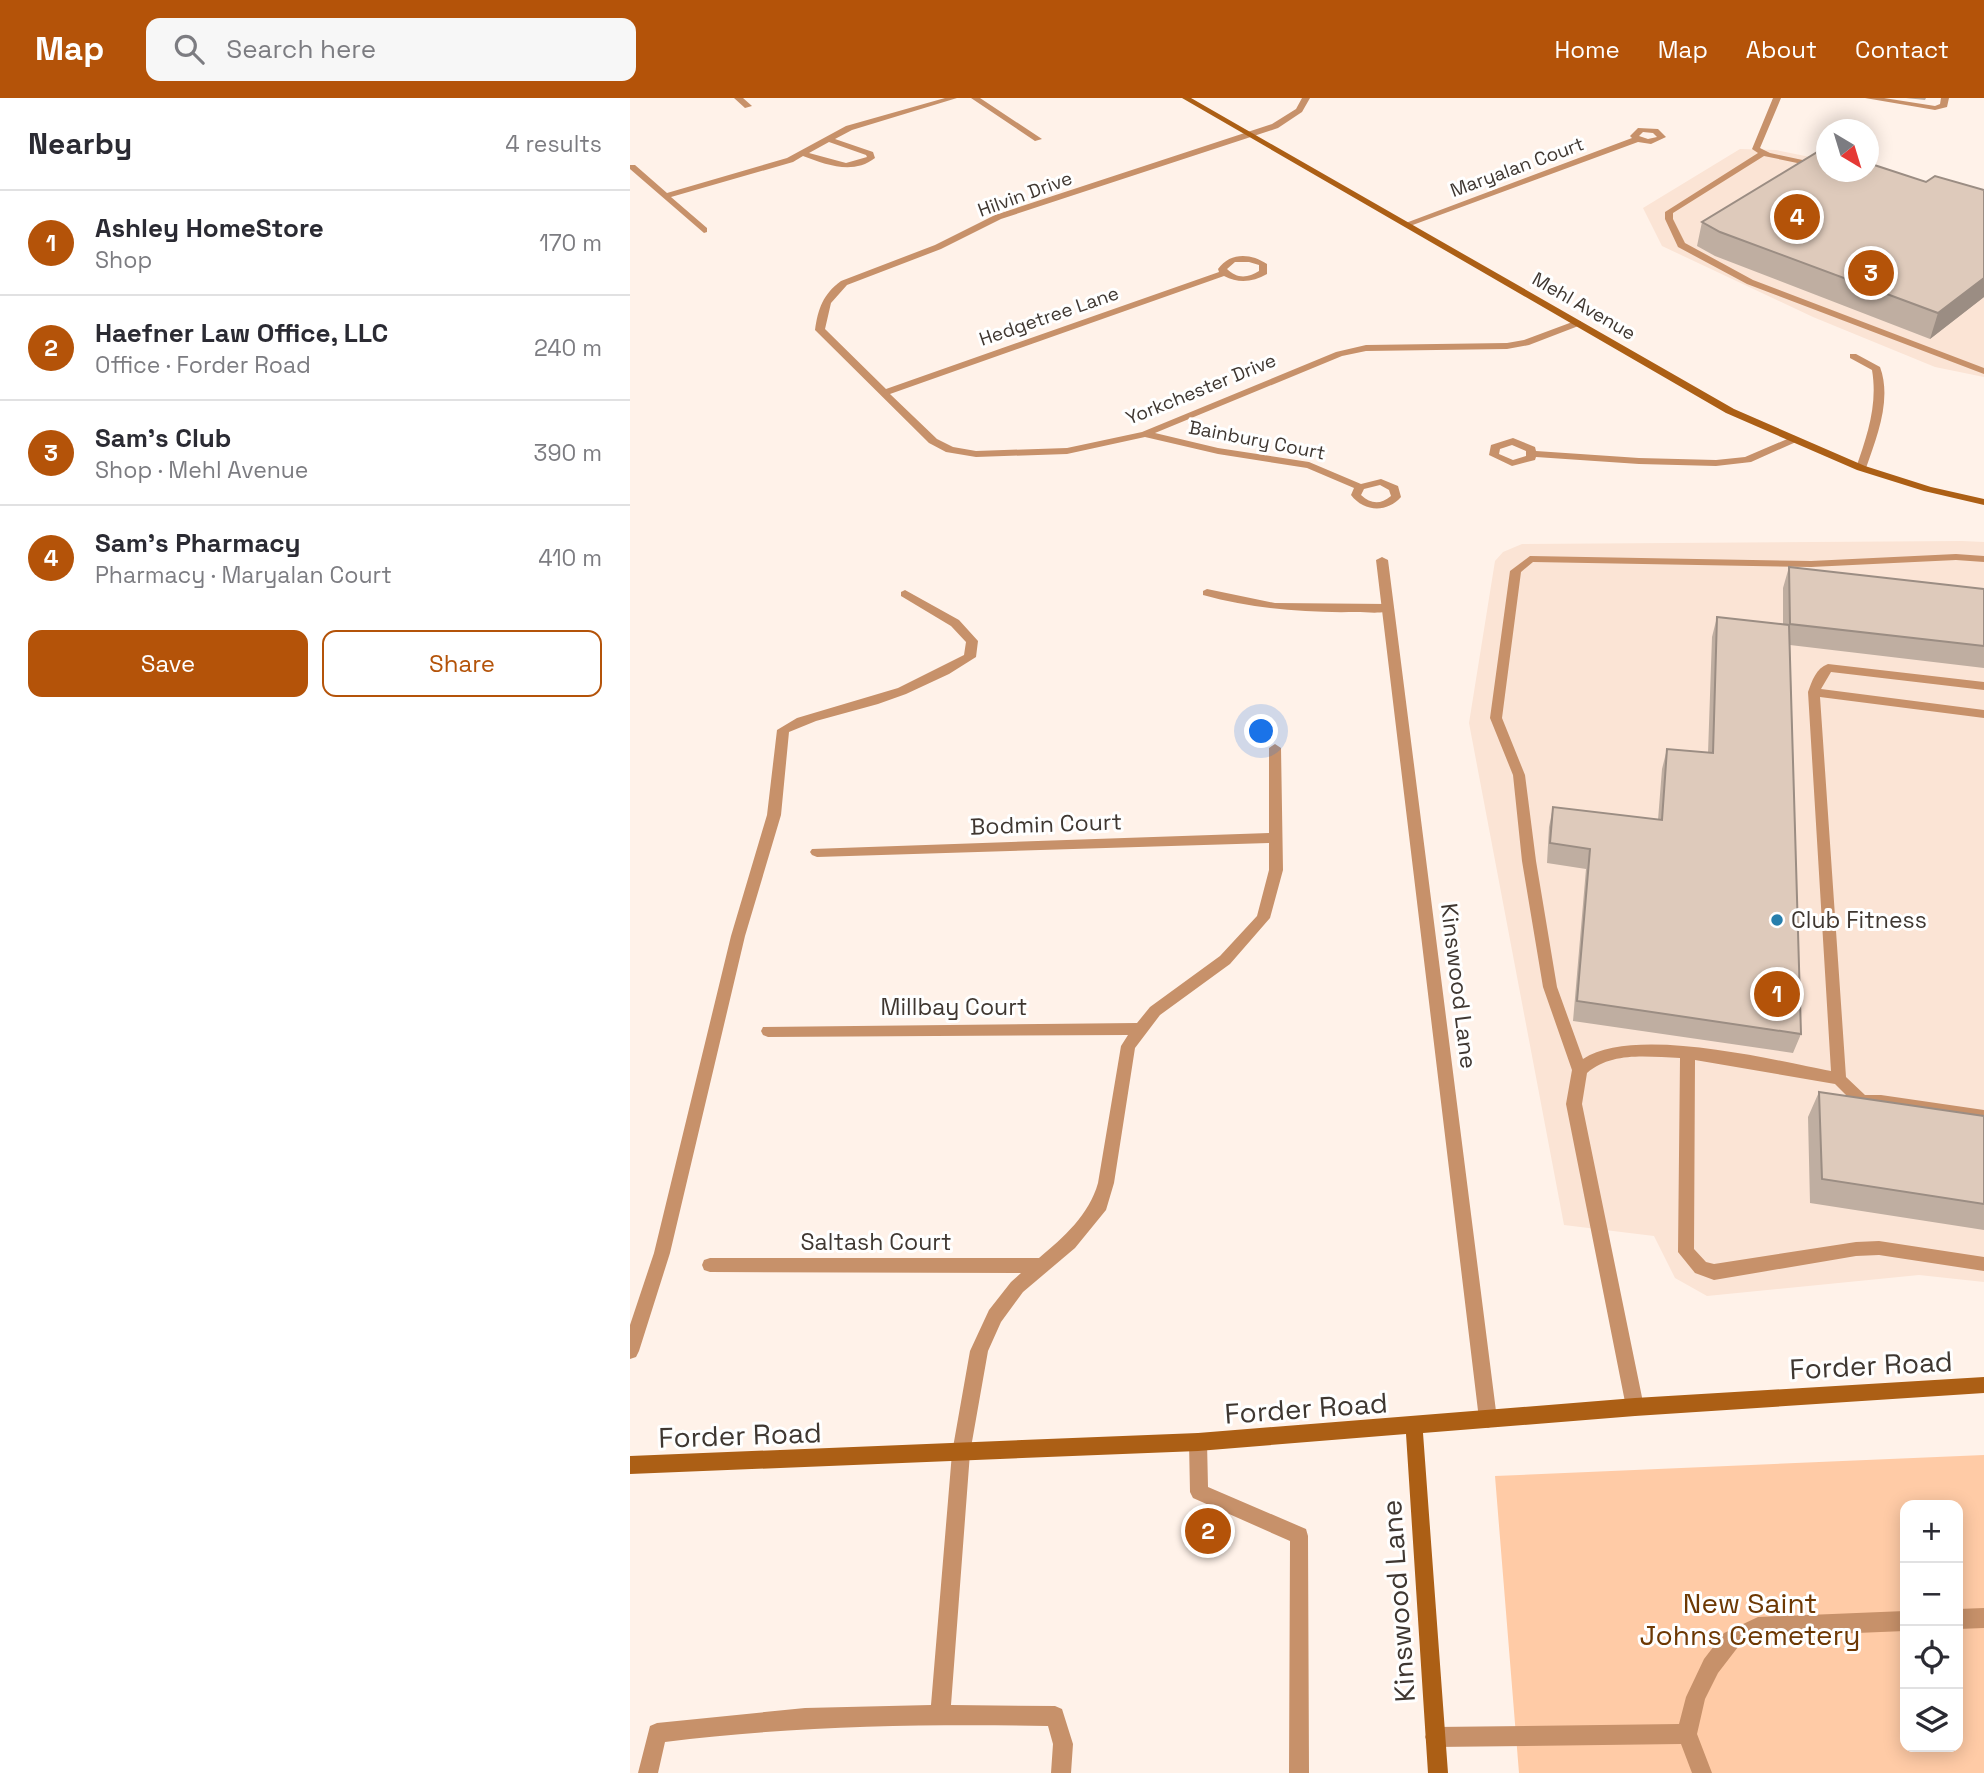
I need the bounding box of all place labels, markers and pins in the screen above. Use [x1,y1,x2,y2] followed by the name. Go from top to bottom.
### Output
[1774,191,1820,243] pin: 4
[1848,247,1894,299] pin: 3
[1791,905,1927,935] place label: Club Fitness
[1769,912,1785,928] marker: Club Fitness
[1754,968,1800,1020] pin: 1
[1185,1505,1231,1557] pin: 2

